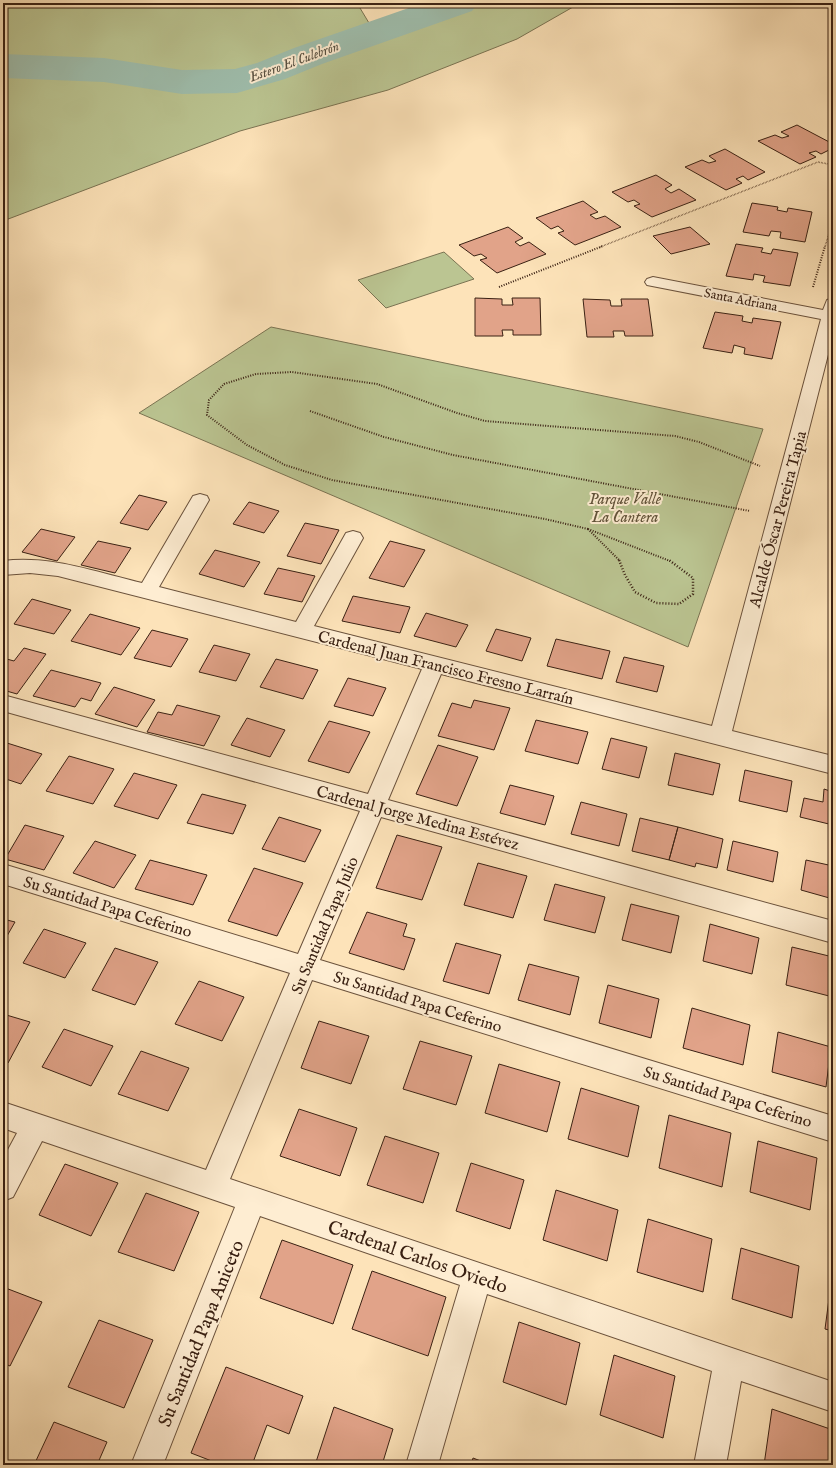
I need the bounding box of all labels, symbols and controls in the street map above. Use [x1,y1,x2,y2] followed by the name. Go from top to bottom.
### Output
[246,37,342,87] water label: Estero El Culebrón
[703,285,779,316] street label: Santa Adriana
[744,428,812,611] street label: Alcalde Óscar Pereira Tapia
[589,490,662,528] park label: Parque Valle La Cantera
[316,627,576,711] street label: Cardenal Juan Francisco Fresno Larraín
[314,782,521,856] street label: Cardenal Jorge Medina Estévez
[288,854,364,998] street label: Su Santidad Papa Julio
[21,873,194,943] street label: Su Santidad Papa Ceferino
[331,968,504,1038] street label: Su Santidad Papa Ceferino
[641,1063,814,1133] street label: Su Santidad Papa Ceferino
[324,1216,510,1300] street label: Cardenal Carlos Oviedo
[153,1237,250,1431] street label: Su Santidad Papa Aniceto

